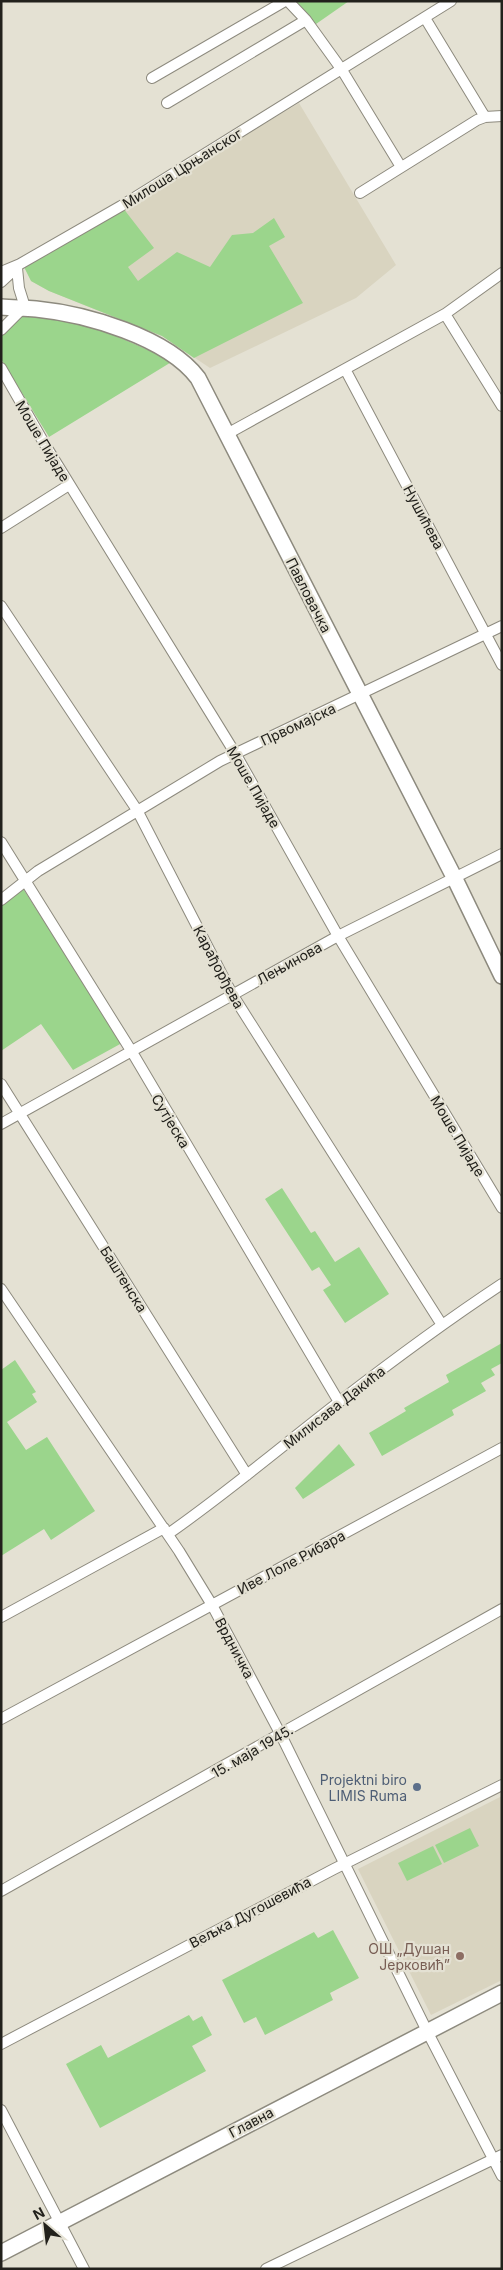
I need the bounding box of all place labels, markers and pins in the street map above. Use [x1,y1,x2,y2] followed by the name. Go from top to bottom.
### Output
[320,1771,407,1804] place label: Projektni biro LIMIS Ruma
[411,1781,423,1793] marker: Projektni biro LIMIS Ruma
[368,1940,450,1973] place label: ОШ „Душан Јерковић”
[454,1950,466,1962] marker: ОШ „Душан Јерковић”

